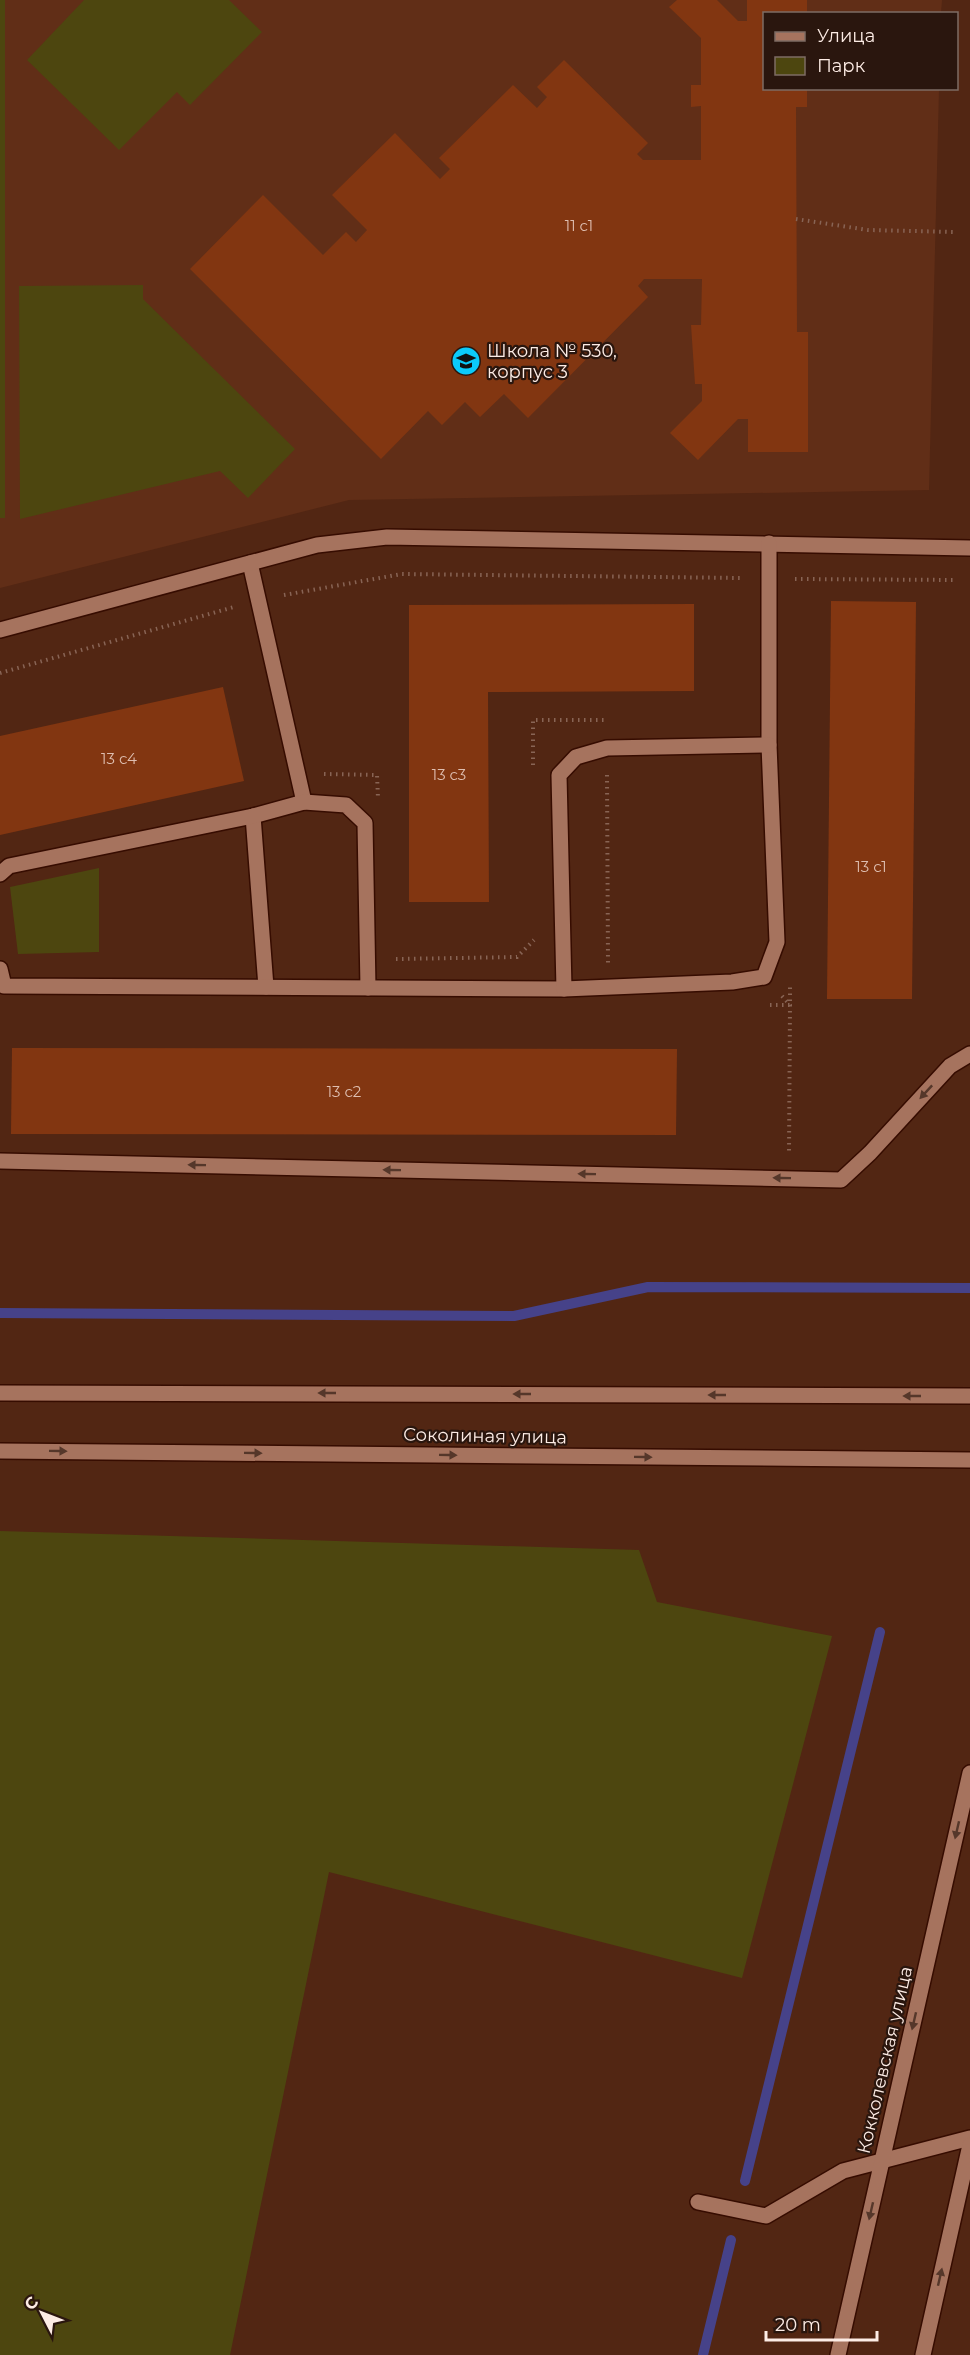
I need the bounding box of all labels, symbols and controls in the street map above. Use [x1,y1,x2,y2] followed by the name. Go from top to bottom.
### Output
[763,12,958,90] legend
[817,25,875,47] text: Улица
[817,55,866,77] text: Парк
[565,216,593,235] house number: 11 с1
[487,340,617,383] place label: Школа № 530, корпус 3
[450,345,482,377] school or university icon: Школа № 530, корпус 3
[101,749,137,768] house number: 13 с4
[432,765,466,784] house number: 13 с3
[855,857,887,876] house number: 13 с1
[327,1082,361,1101] house number: 13 с2
[919,1085,933,1100] one-way arrow
[188,1161,207,1170] one-way arrow
[383,1165,402,1174] one-way arrow
[578,1169,597,1179] one-way arrow
[773,1173,792,1183] one-way arrow
[317,1388,336,1398] one-way arrow
[512,1389,531,1399] one-way arrow
[707,1390,726,1400] one-way arrow
[902,1391,921,1401] one-way arrow
[403,1424,567,1448] street label: Соколиная улица
[49,1446,68,1456] one-way arrow
[244,1448,263,1458] one-way arrow
[439,1450,458,1460] one-way arrow
[634,1452,653,1462] one-way arrow
[952,1821,961,1840] one-way arrow
[853,1964,917,2156] street label: Кокколевская улица
[909,2011,918,2030] one-way arrow
[865,2201,875,2220] one-way arrow
[936,2268,945,2287] one-way arrow
[12,2283,72,2343] north arrow
[20,2292,42,2314] text: С
[766,2304,877,2342] scale bar
[775,2314,821,2336] text: 20 m

